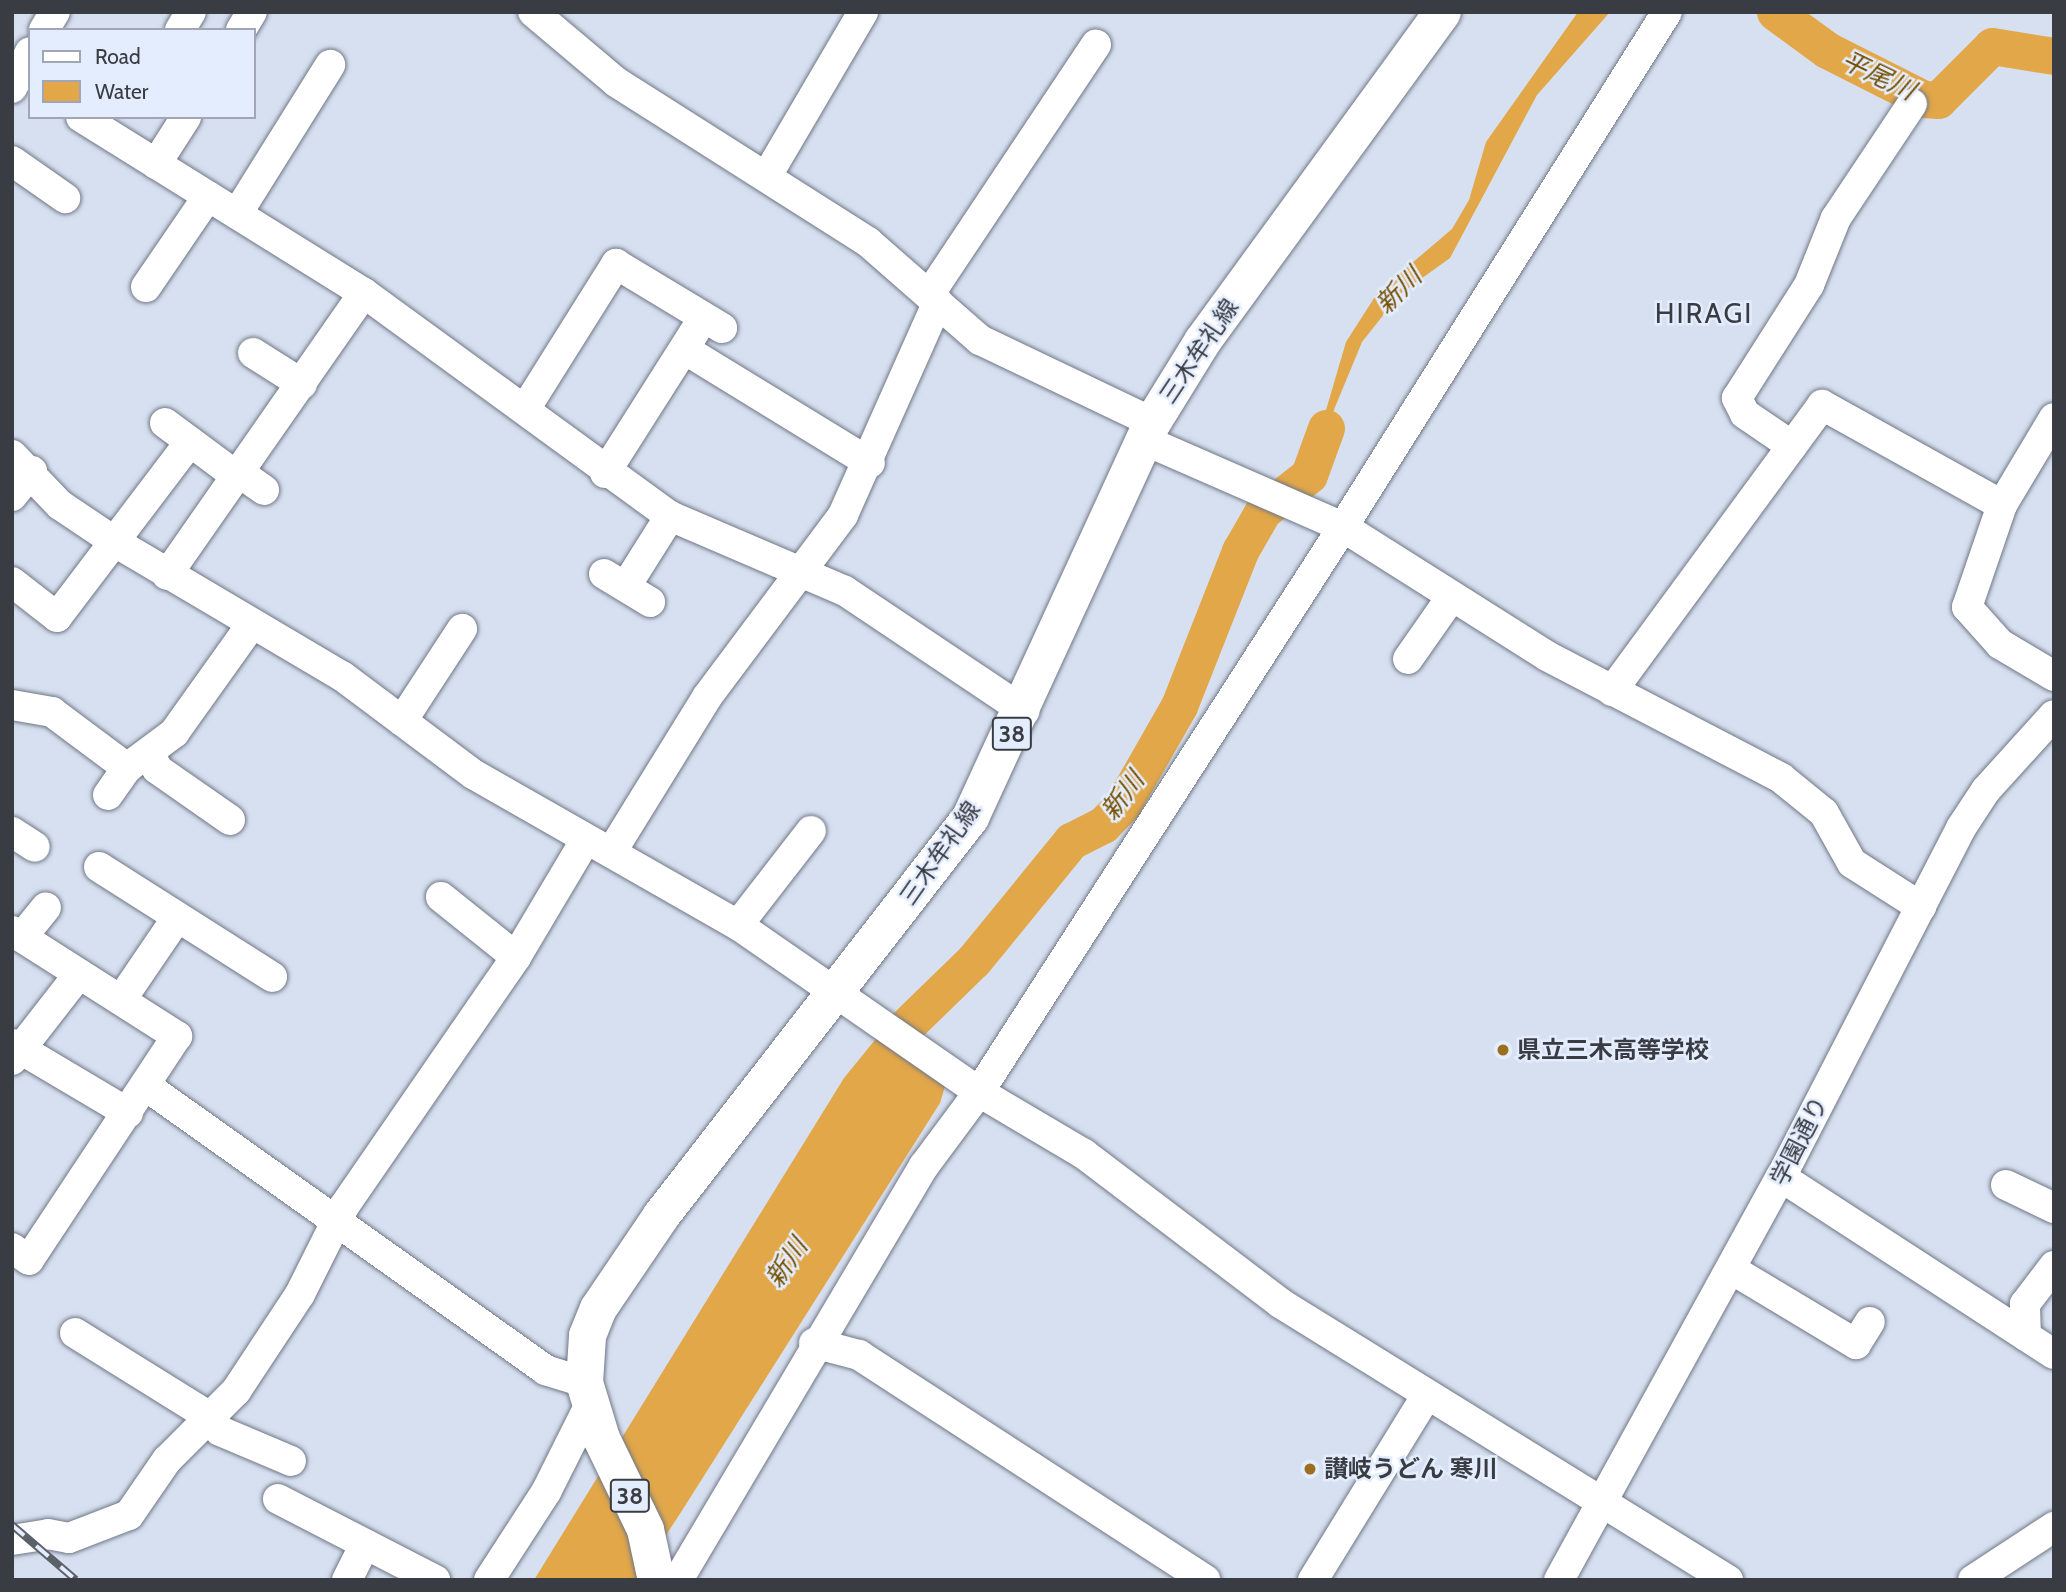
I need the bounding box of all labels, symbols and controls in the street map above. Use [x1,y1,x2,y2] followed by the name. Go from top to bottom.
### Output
[28,28,256,119] legend
[95,44,141,69] text: Road
[1836,45,1920,107] water label: 平尾川
[95,79,148,104] text: Water
[1370,262,1428,320] water label: 新川
[1154,293,1244,409] street label: 三木牟礼線
[1655,296,1753,330] district label: HIRAGI
[991,714,1033,754] road number: 38
[1095,766,1151,826] water label: 新川
[894,796,986,910] street label: 三木牟礼線
[1517,1036,1709,1064] place label: 県立三木高等学校
[1495,1042,1511,1058] marker: 県立三木高等学校
[1764,1092,1834,1190] street label: 学園通り
[760,1233,814,1293] water label: 新川
[1324,1455,1497,1483] place label: 讃岐うどん 寒川
[1302,1461,1318,1477] marker: 讃岐うどん 寒川
[609,1476,651,1516] road number: 38

